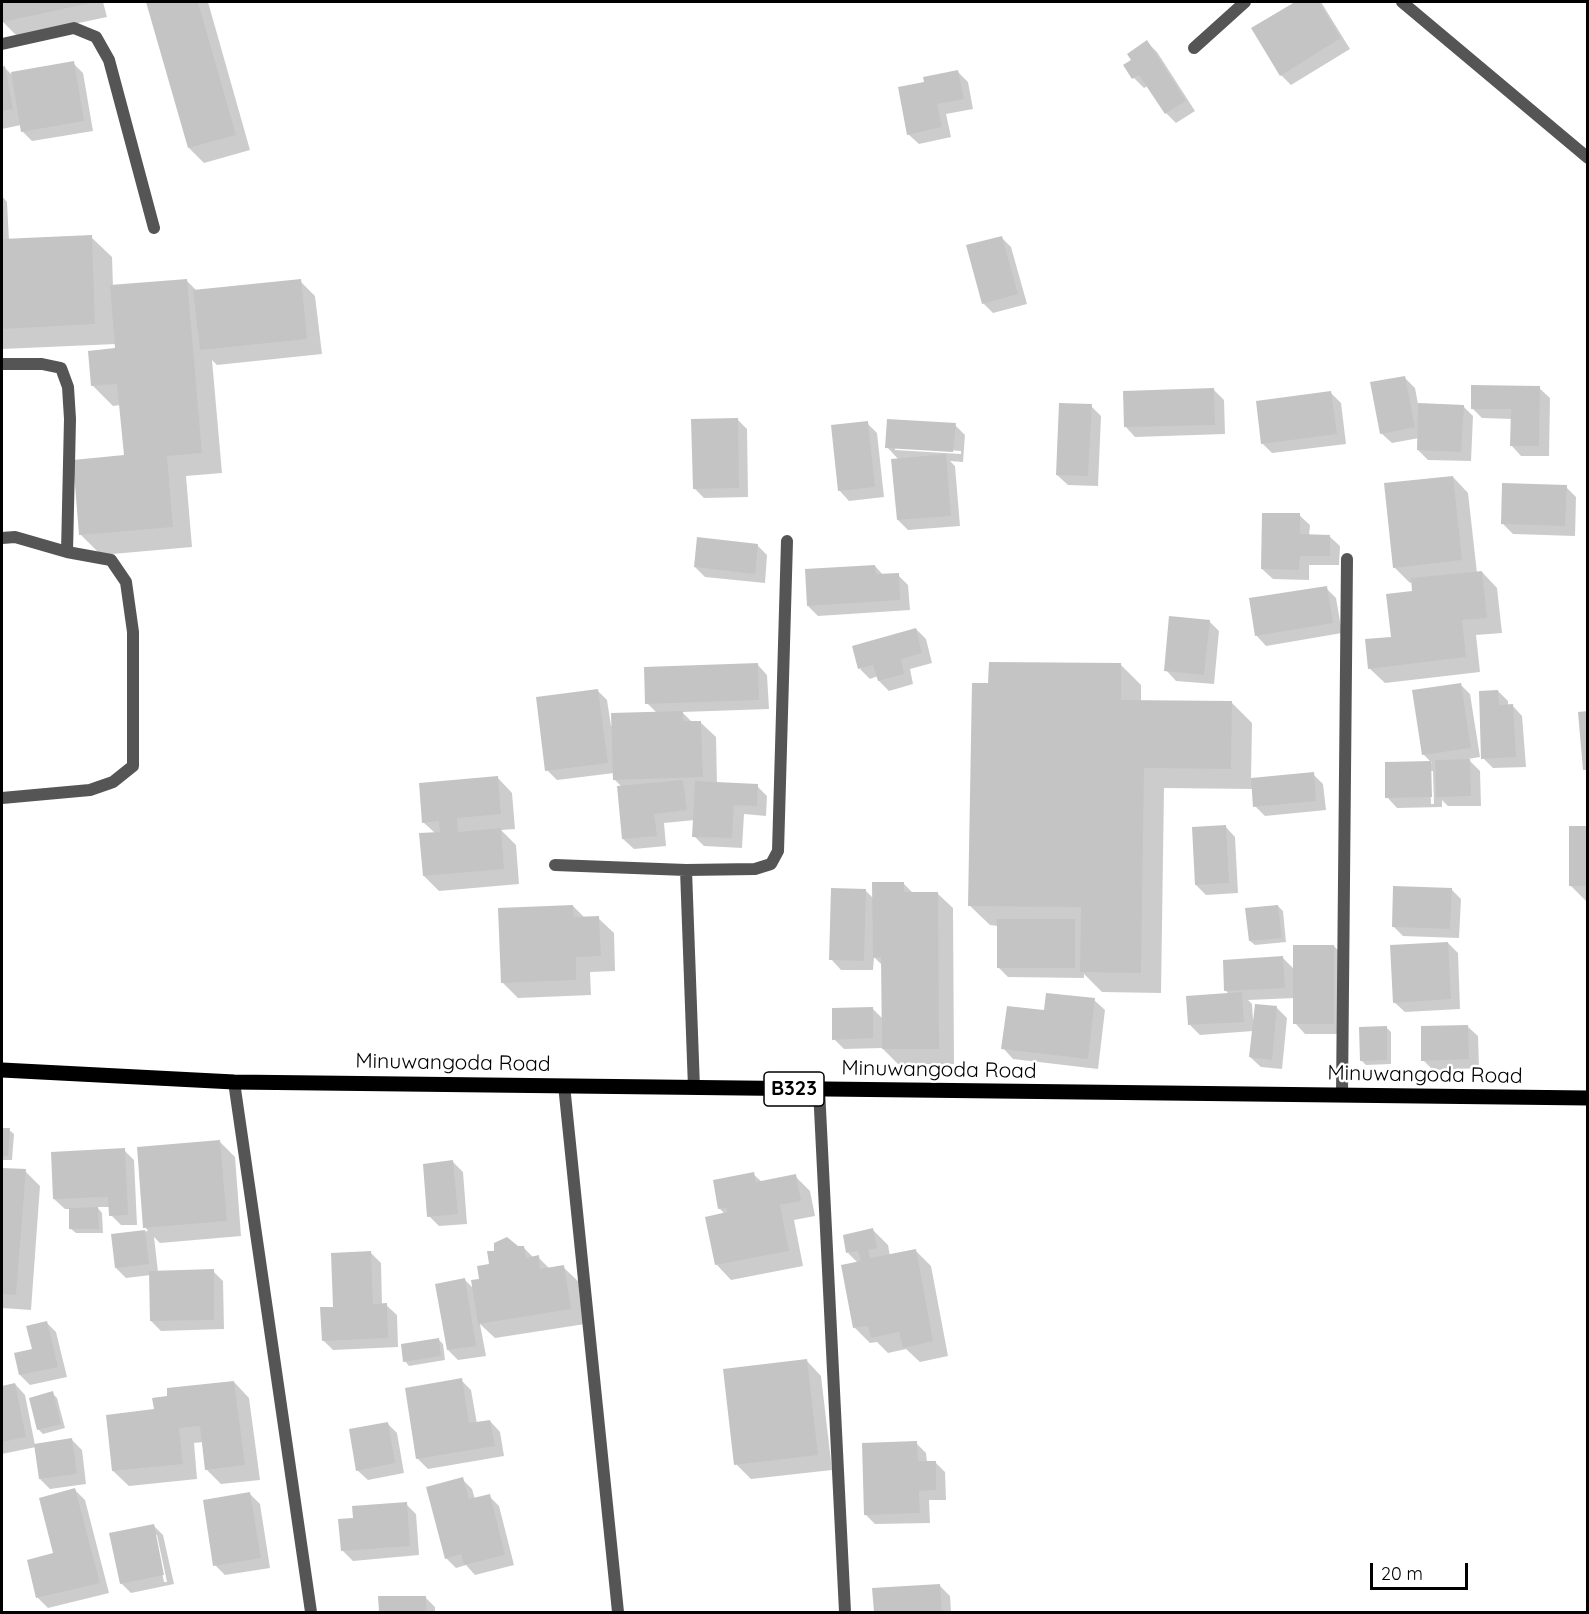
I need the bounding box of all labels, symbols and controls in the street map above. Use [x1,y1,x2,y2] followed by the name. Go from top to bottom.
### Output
[355,1049,551,1077] street label: Minuwangoda Road
[841,1056,1037,1084] street label: Minuwangoda Road
[1327,1061,1523,1089] street label: Minuwangoda Road
[764,1072,824,1106] road number: B323
[1373,1551,1470,1589] scale bar
[1381,1562,1423,1585] text: 20 m

